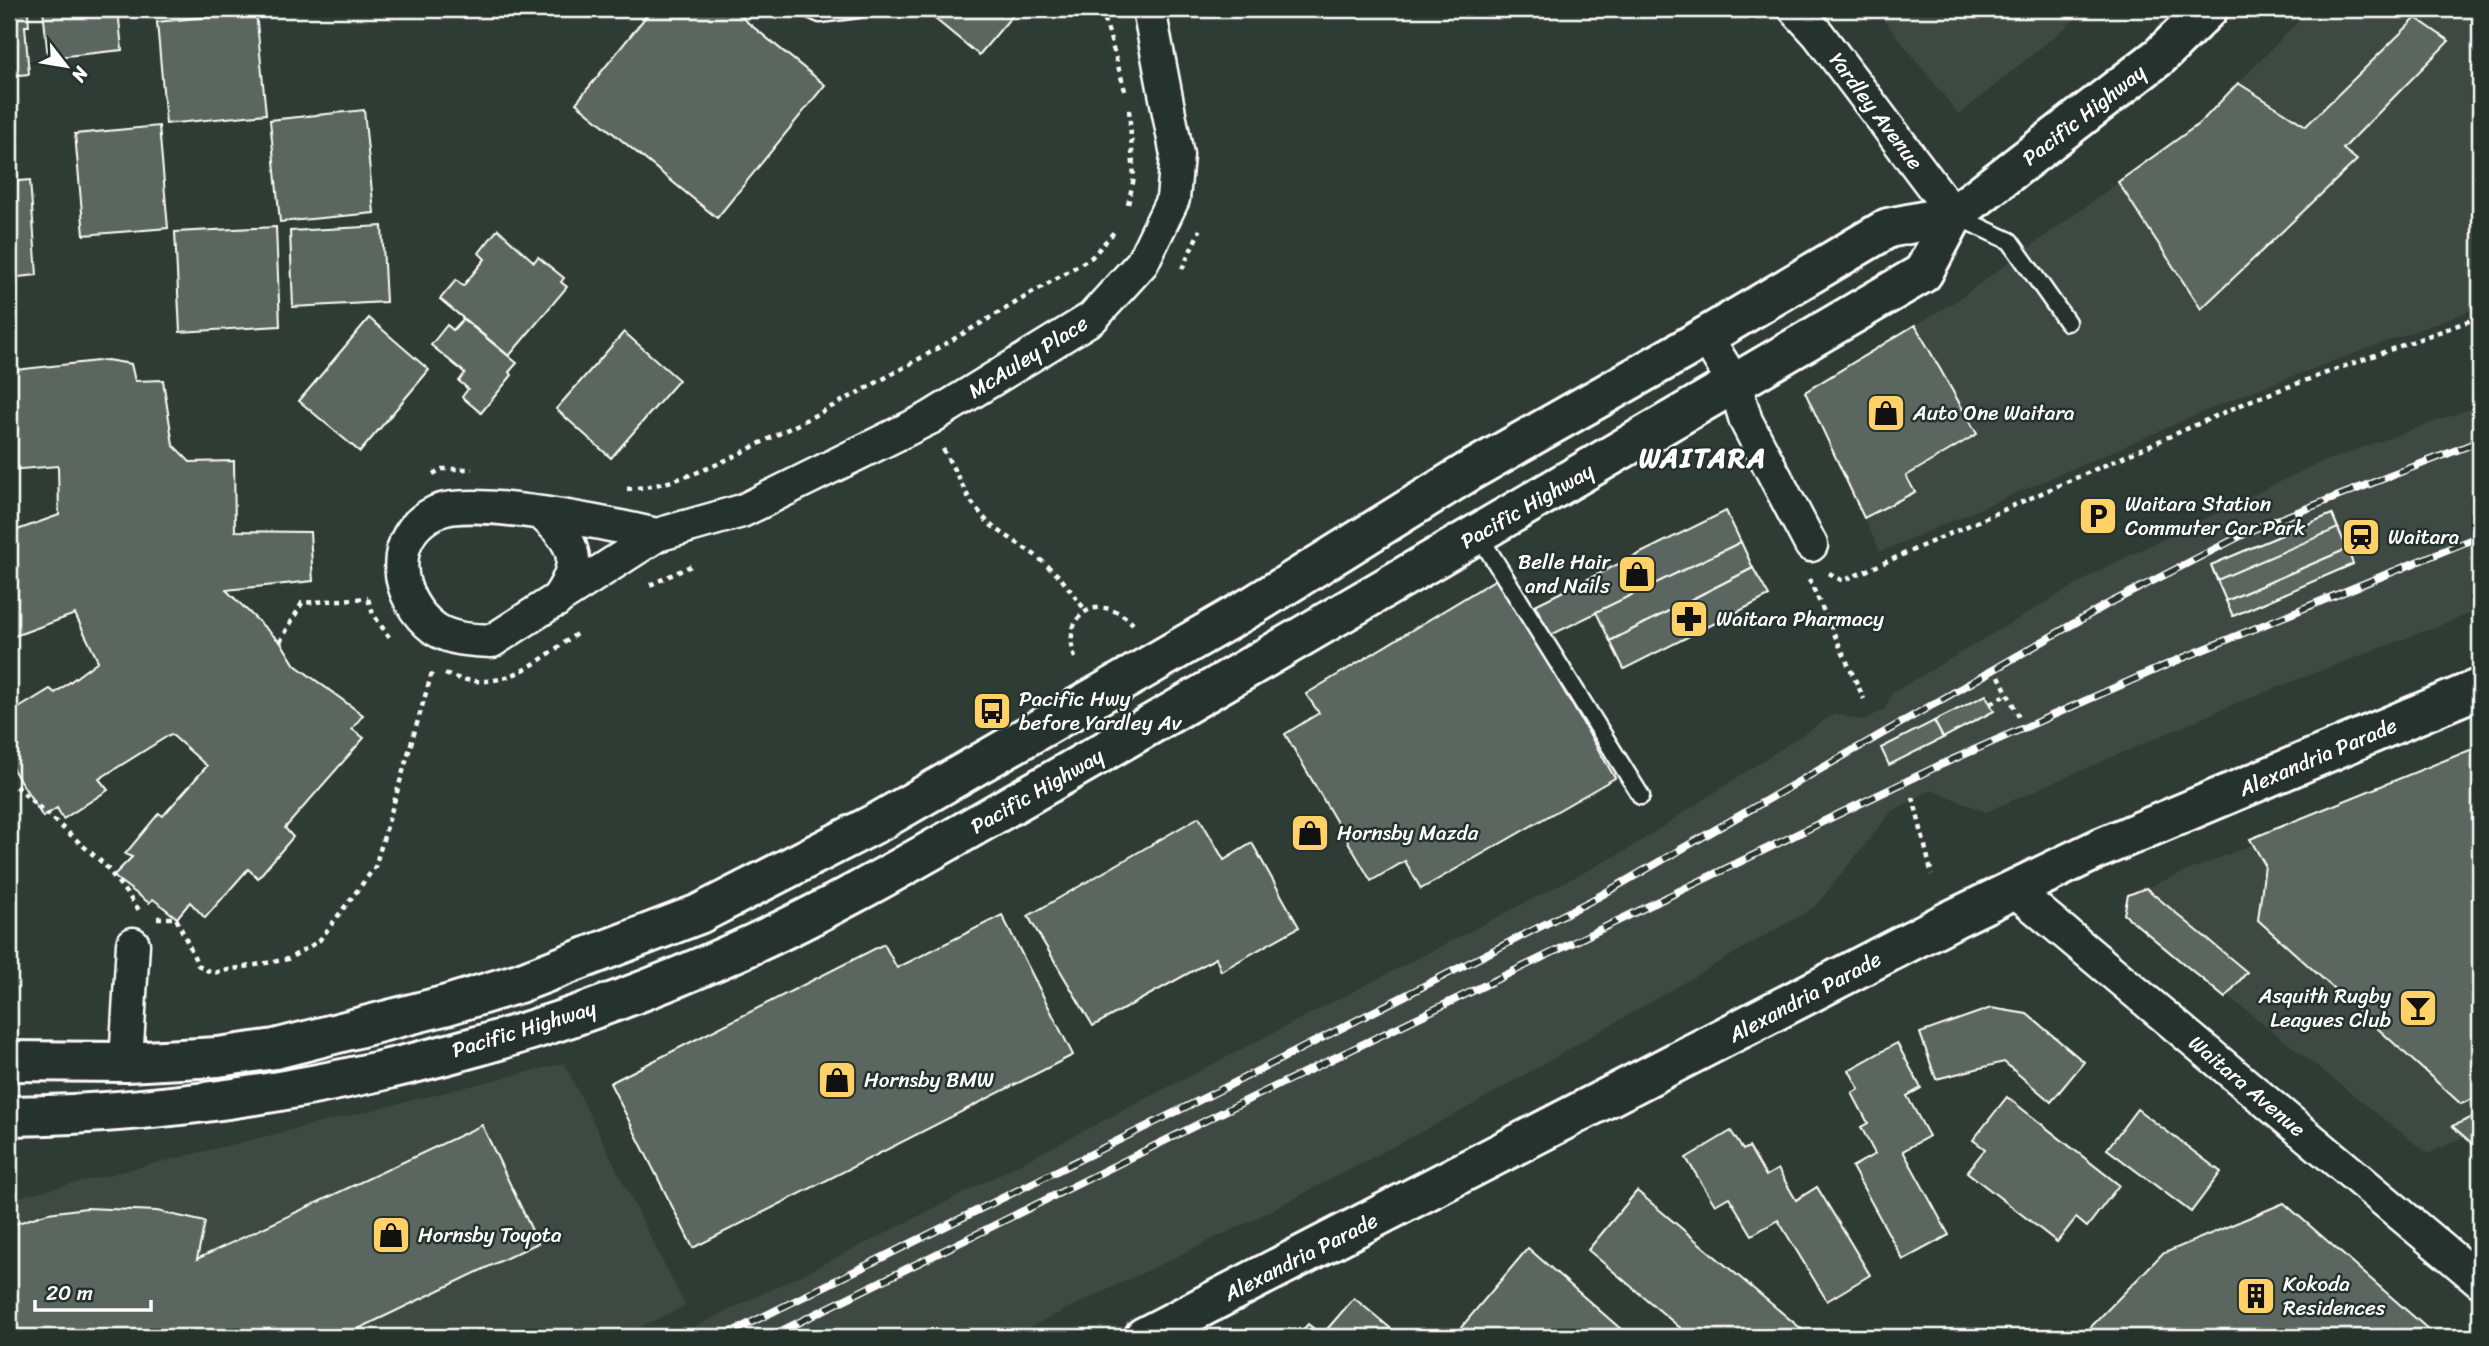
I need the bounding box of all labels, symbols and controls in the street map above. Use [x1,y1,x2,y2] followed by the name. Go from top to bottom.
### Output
[32,32,102,102] north arrow
[1819,44,1933,178] street label: Yardley Avenue
[2014,54,2155,176] street label: Pacific Highway
[62,59,98,89] text: N
[960,305,1096,409] street label: McAuley Place
[1865,392,1907,434] shop icon: Auto One Waitara
[1912,394,2075,432] place label: Auto One Waitara
[1639,433,1767,482] district label: WAITARA
[1453,452,1601,560] street label: Pacific Highway
[2125,485,2306,547] place label: Waitara Station Commuter Car Park
[2077,495,2119,537] parking icon: Waitara Station Commuter Car Park
[2340,516,2382,558] station icon: Waitara
[2388,518,2460,556] place label: Waitara
[1518,543,1611,605] place label: Belle Hair and Nails
[1616,553,1658,595] shop icon: Belle Hair and Nails
[1668,598,1710,640] pharmacy icon: Waitara Pharmacy
[1716,600,1884,638] place label: Waitara Pharmacy
[1019,680,1183,742] place label: Pacific Hwy before Yardley Av
[971,690,1013,732] bus stop icon: Pacific Hwy before Yardley Av
[2232,706,2403,808] street label: Alexandria Parade
[963,737,1111,845] street label: Pacific Highway
[1289,812,1331,854] shop icon: Hornsby Mazda
[1337,814,1479,852] place label: Hornsby Mazda
[1721,940,1889,1054] street label: Alexandria Parade
[2258,977,2391,1039] place label: Asquith Rugby Leagues Club
[2397,987,2439,1029] bar icon: Asquith Rugby Leagues Club
[447,989,601,1069] street label: Pacific Highway
[2179,1025,2315,1147] street label: Waitara Avenue
[816,1059,858,1101] shop icon: Hornsby BMW
[864,1061,994,1099] place label: Hornsby BMW
[1216,1202,1385,1313] street label: Alexandria Parade
[370,1214,412,1256] shop icon: Hornsby Toyota
[418,1216,562,1254] place label: Hornsby Toyota
[2283,1265,2386,1327] place label: Kokoda Residences
[35,1269,150,1313] scale bar
[46,1274,93,1312] text: 20 m
[2235,1275,2277,1317] building icon: Kokoda Residences

